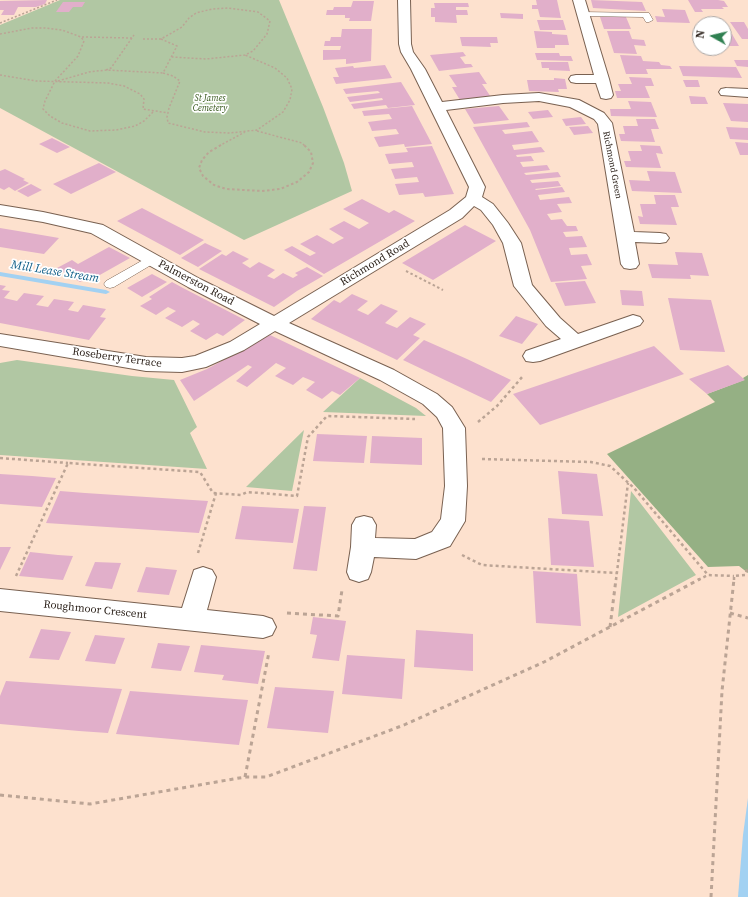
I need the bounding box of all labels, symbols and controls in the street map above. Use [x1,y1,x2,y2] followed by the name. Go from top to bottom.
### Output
[692,16,732,56] north arrow
[693,29,709,39] text: N
[193,94,227,115] park label: St James Cemetery
[600,130,624,200] street label: Richmond Green
[338,237,412,289] street label: Richmond Road
[156,257,236,309] street label: Palmerston Road
[10,258,100,286] water label: Mill Lease Stream
[71,345,163,371] street label: Roseberry Terrace
[43,598,147,622] street label: Roughmoor Crescent

